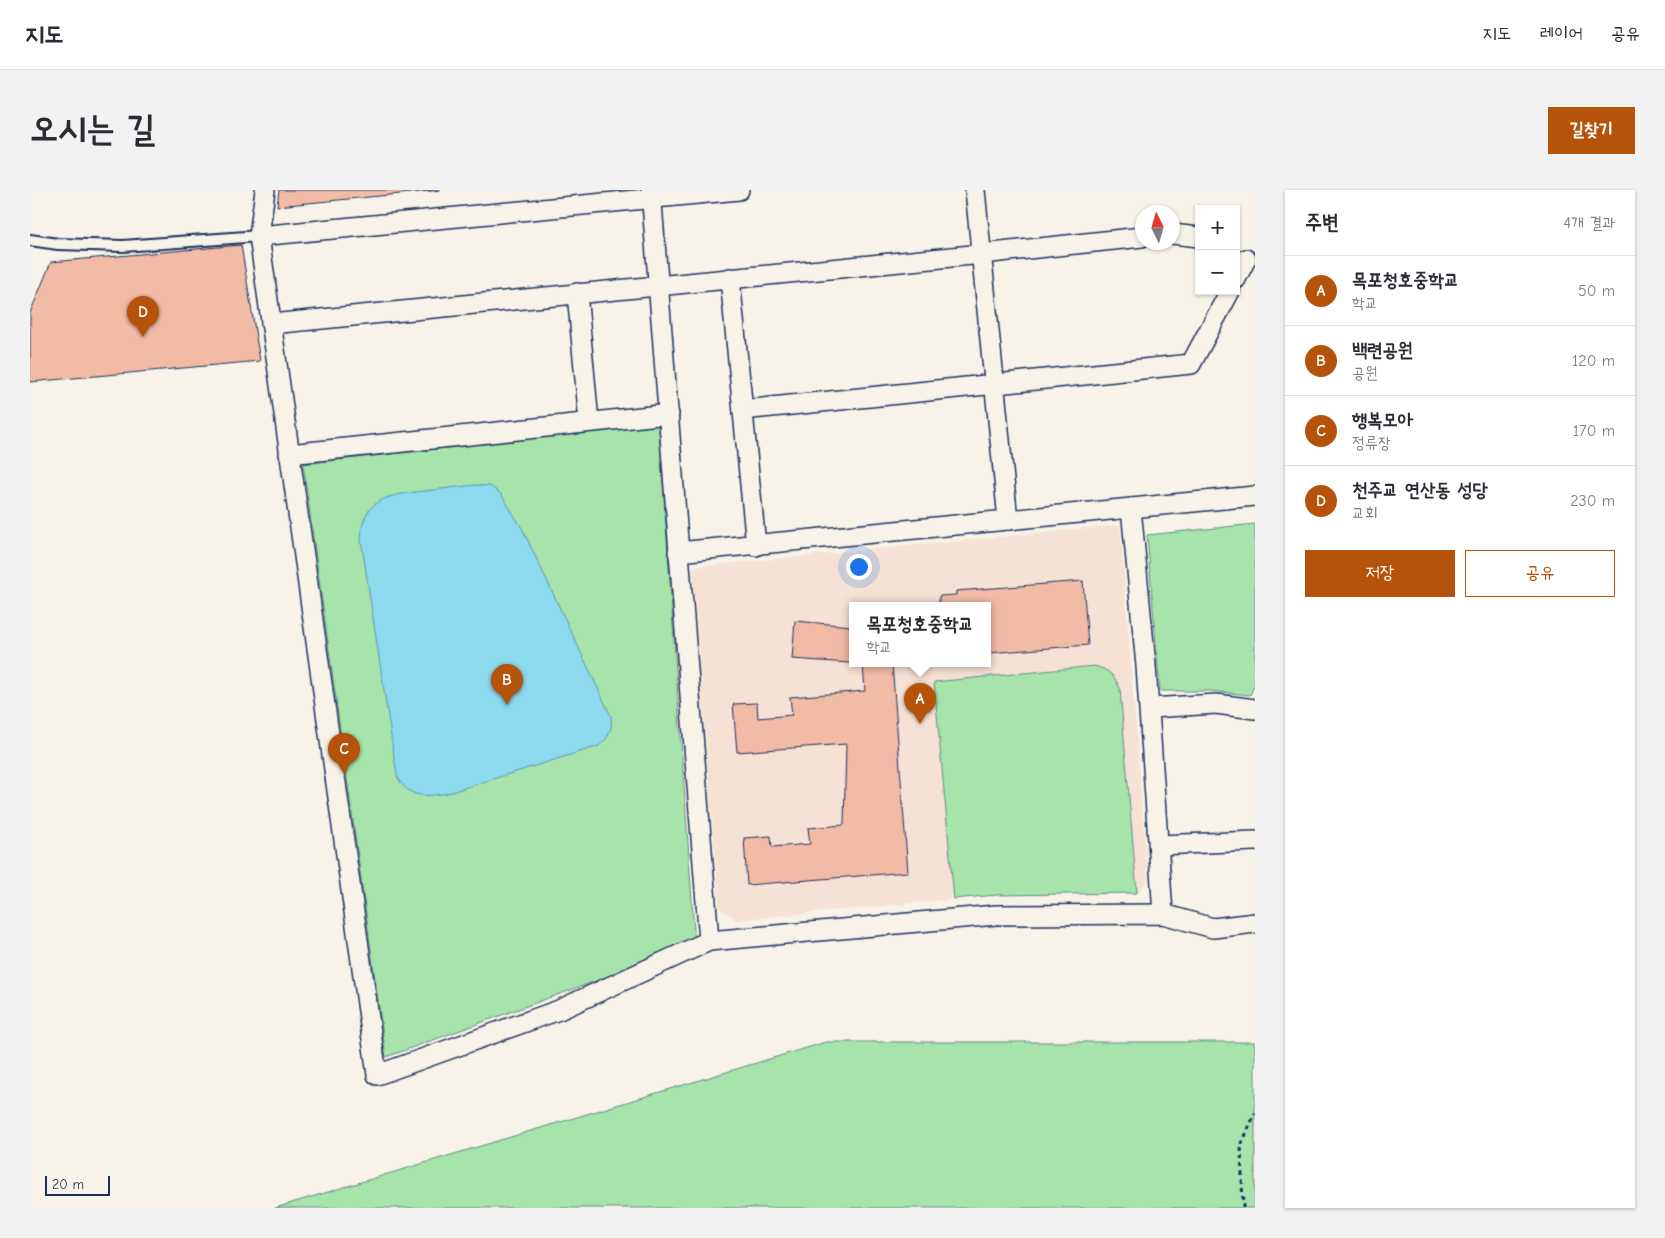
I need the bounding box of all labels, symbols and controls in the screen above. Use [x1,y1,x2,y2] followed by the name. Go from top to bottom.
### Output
[25,20,64,48] text: 지도
[1483,23,1512,44] text: 지도
[1540,23,1583,44] text: 레이어
[1611,23,1640,44] text: 공유
[1548,107,1635,154] button: 길찾기
[30,108,155,149] text: 오시는 길
[1135,205,1180,250] north arrow
[1195,205,1240,295] map controls
[1195,205,1240,250] button: +
[1305,210,1339,234] text: 주변
[1563,214,1615,232] text: 4개 결과
[1195,250,1240,295] button: −
[1352,269,1459,291] text: 목포청호중학교
[1317,282,1325,300] text: A
[1578,282,1615,300] text: 50 m
[1352,294,1378,312] text: 학교
[127,296,159,337] pin: D
[1352,339,1413,361] text: 백련공원
[1316,352,1326,370] text: B
[1572,352,1615,370] text: 120 m
[1352,364,1378,382] text: 공원
[1352,409,1413,431] text: 행복모아
[1316,422,1326,440] text: C
[1573,422,1615,440] text: 170 m
[1352,434,1391,452] text: 정류장
[1352,479,1488,501] text: 천주교 연산동 성당
[1316,492,1326,510] text: D
[1570,492,1615,510] text: 230 m
[1352,504,1378,522] text: 교회
[1305,550,1455,597] button: 저장
[1465,550,1615,597] button: 공유
[846,554,872,580] your location
[849,602,991,667] popup
[866,613,974,635] text: 목포청호중학교
[866,638,892,656] text: 학교
[491,664,523,705] pin: B
[904,683,936,724] pin: A
[328,733,360,774] pin: C
[45,1173,110,1196] scale bar
[52,1176,84,1193] text: 20 m

